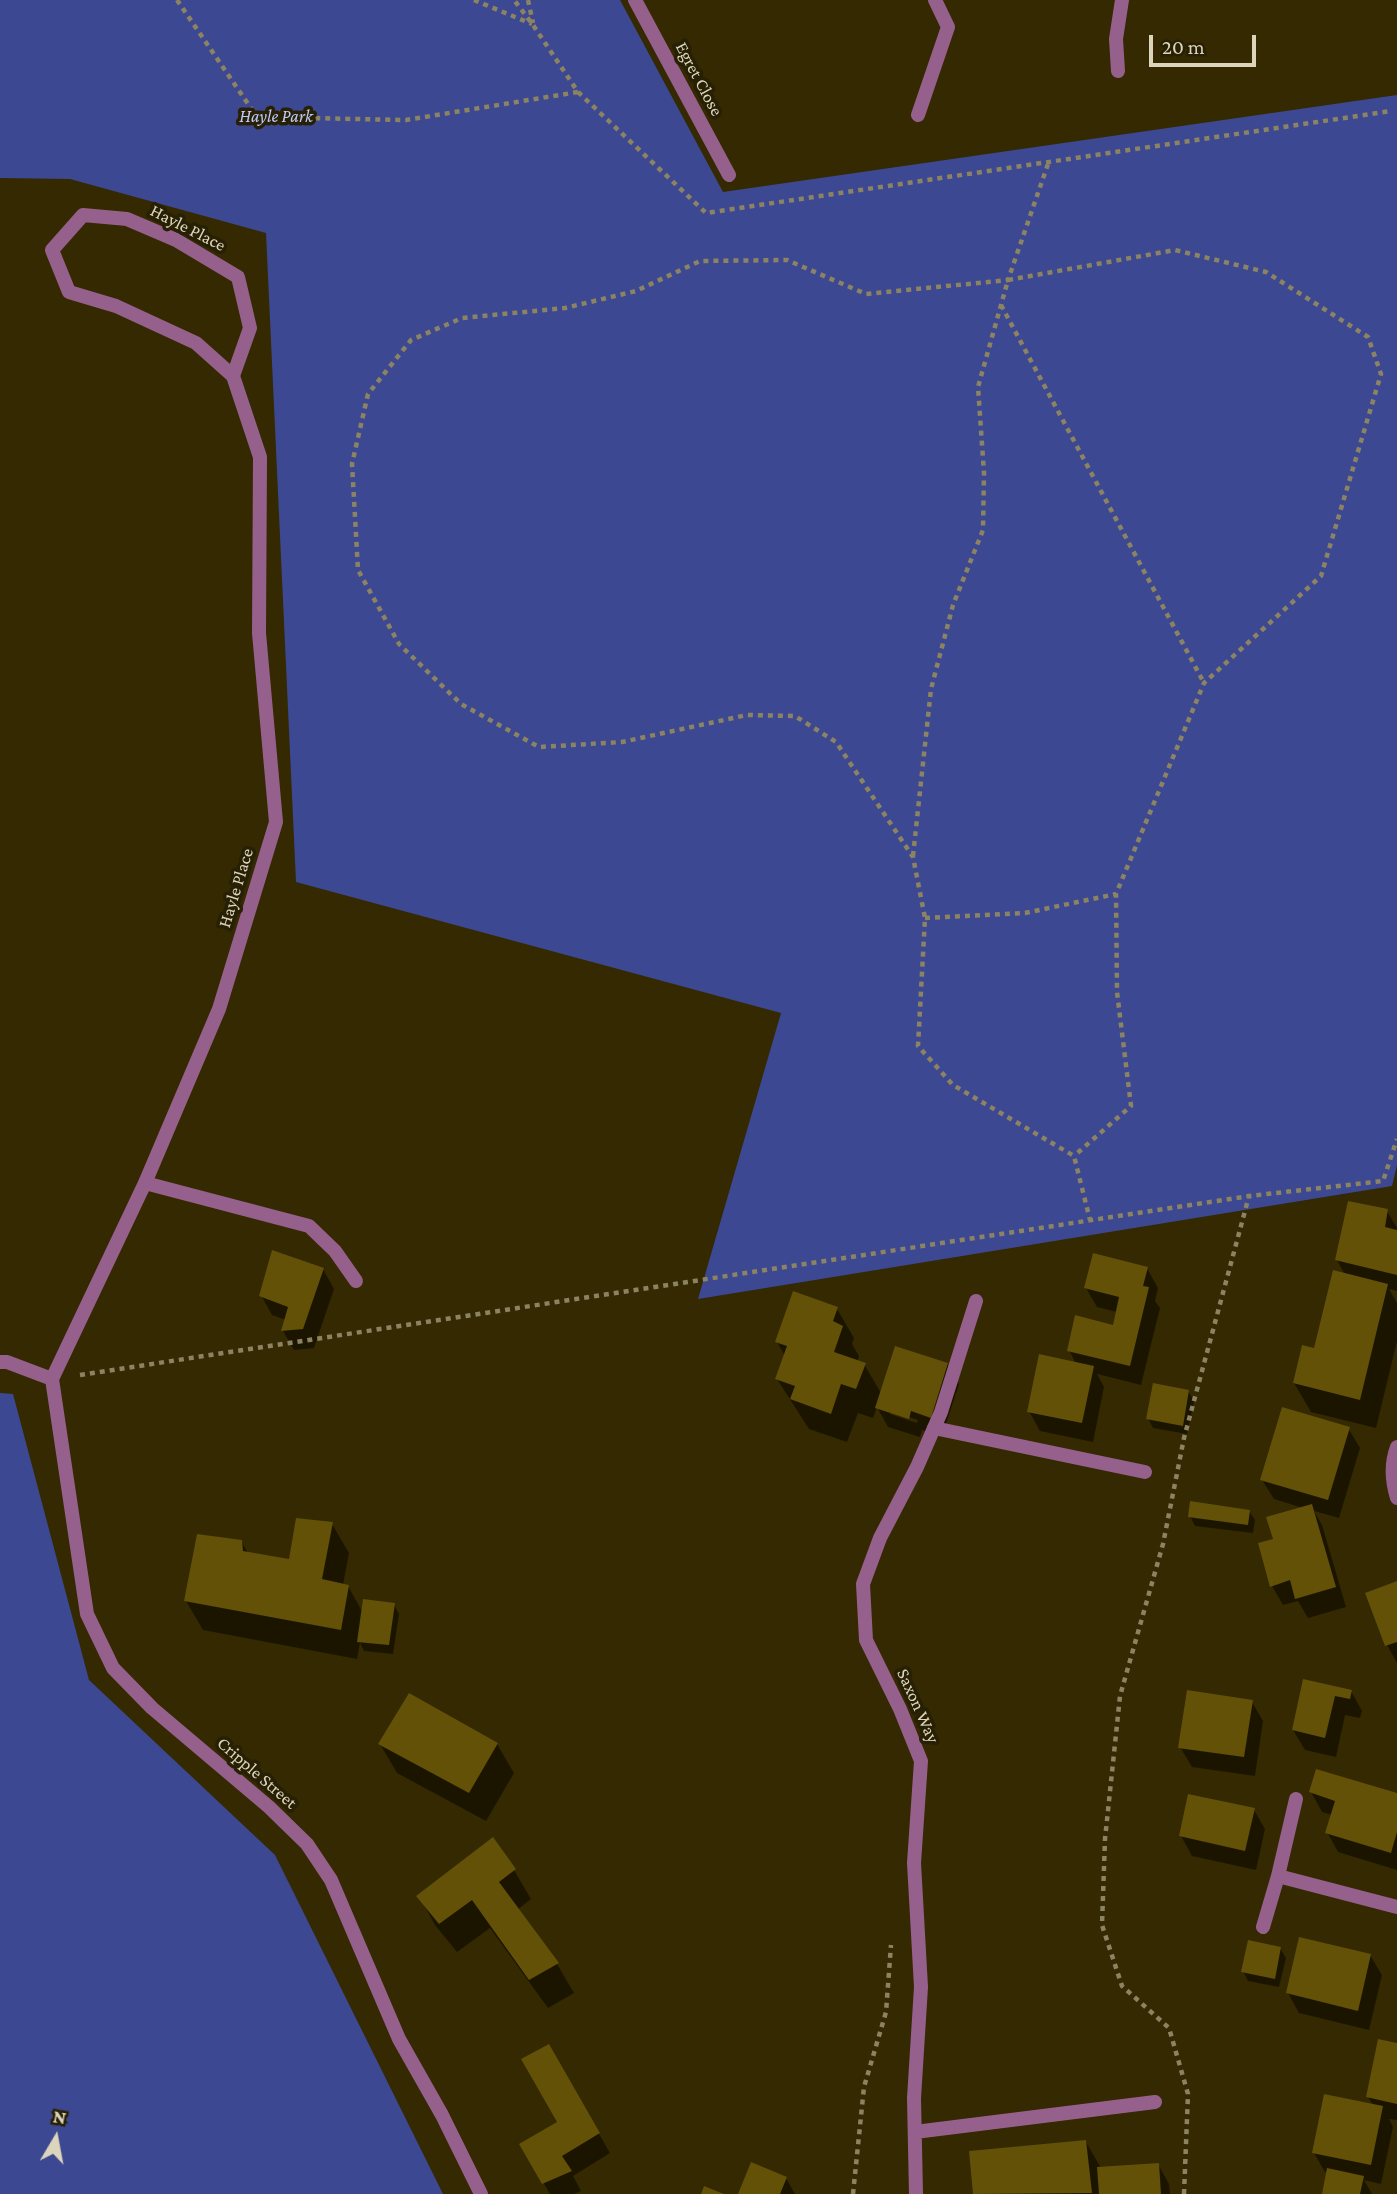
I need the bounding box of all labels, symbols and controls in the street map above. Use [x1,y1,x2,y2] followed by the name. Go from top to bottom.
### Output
[1152,21,1259,65] scale bar
[1162,35,1205,59] text: 20 m
[670,38,728,120] street label: Egret Close
[239,105,313,127] park label: Hayle Park
[147,200,229,256] street label: Hayle Place
[214,846,258,930] street label: Hayle Place
[892,1665,944,1747] street label: Saxon Way
[213,1732,301,1814] street label: Cripple Street
[21,2103,91,2173] north arrow
[52,2105,68,2128] text: N

